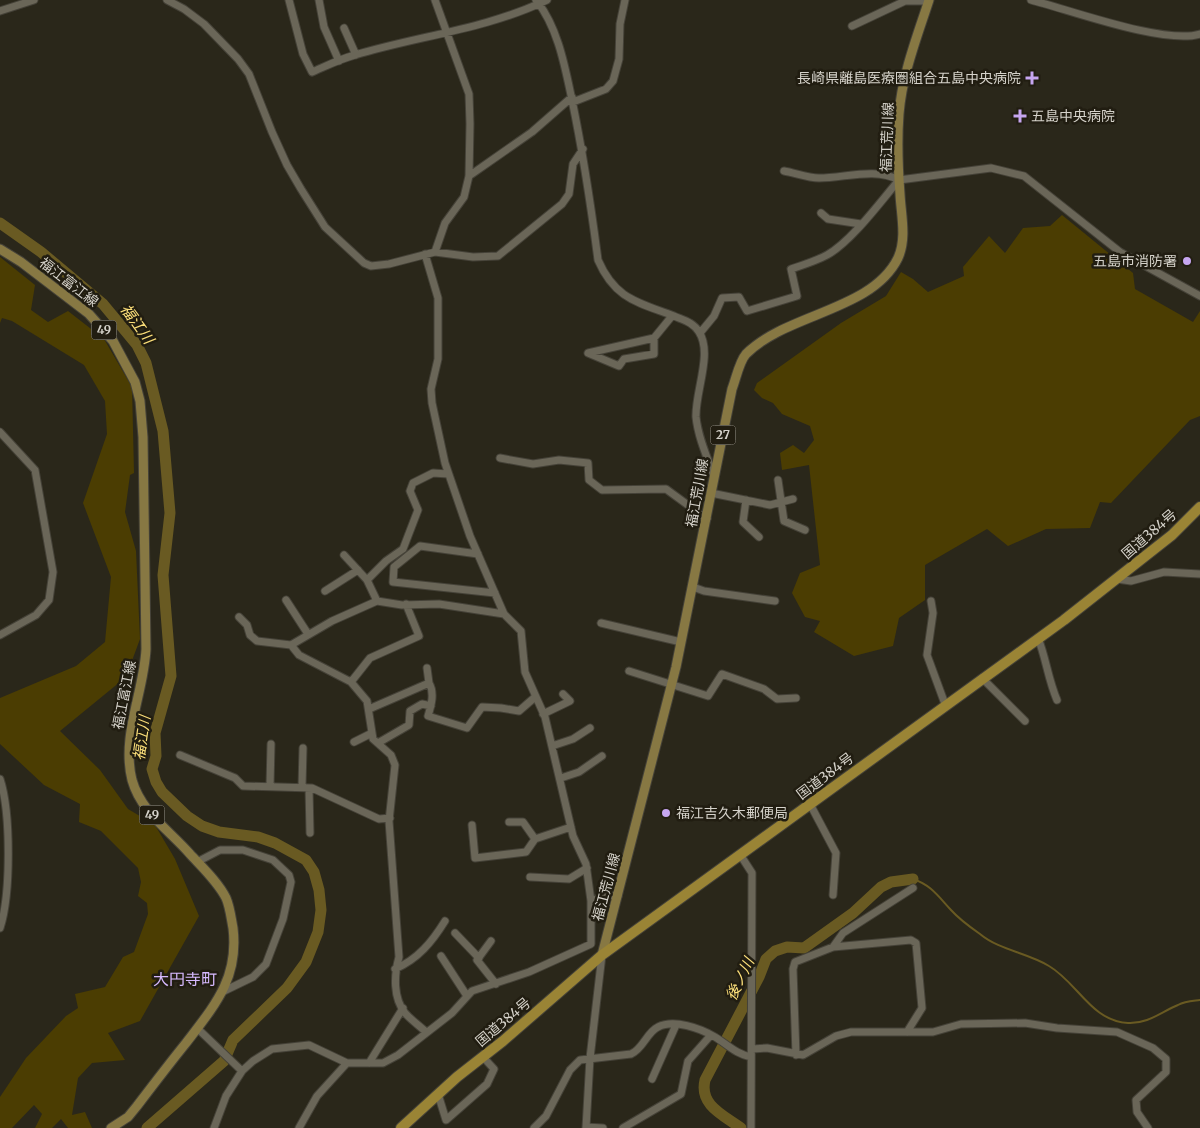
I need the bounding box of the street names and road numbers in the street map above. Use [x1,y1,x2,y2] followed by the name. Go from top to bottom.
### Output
[877,102,897,172] street label: 福江荒川線
[36,253,102,311] street label: 福江富江線
[92,320,116,340] road number: 49
[710,426,736,444] road number: 27
[682,457,712,529] street label: 福江荒川線
[1118,505,1180,563] street label: 国道384号
[108,659,140,731] street label: 福江富江線
[793,749,857,803] street label: 国道384号
[140,806,164,824] road number: 49
[588,851,624,923] street label: 福江荒川線
[472,994,534,1050] street label: 国道384号

